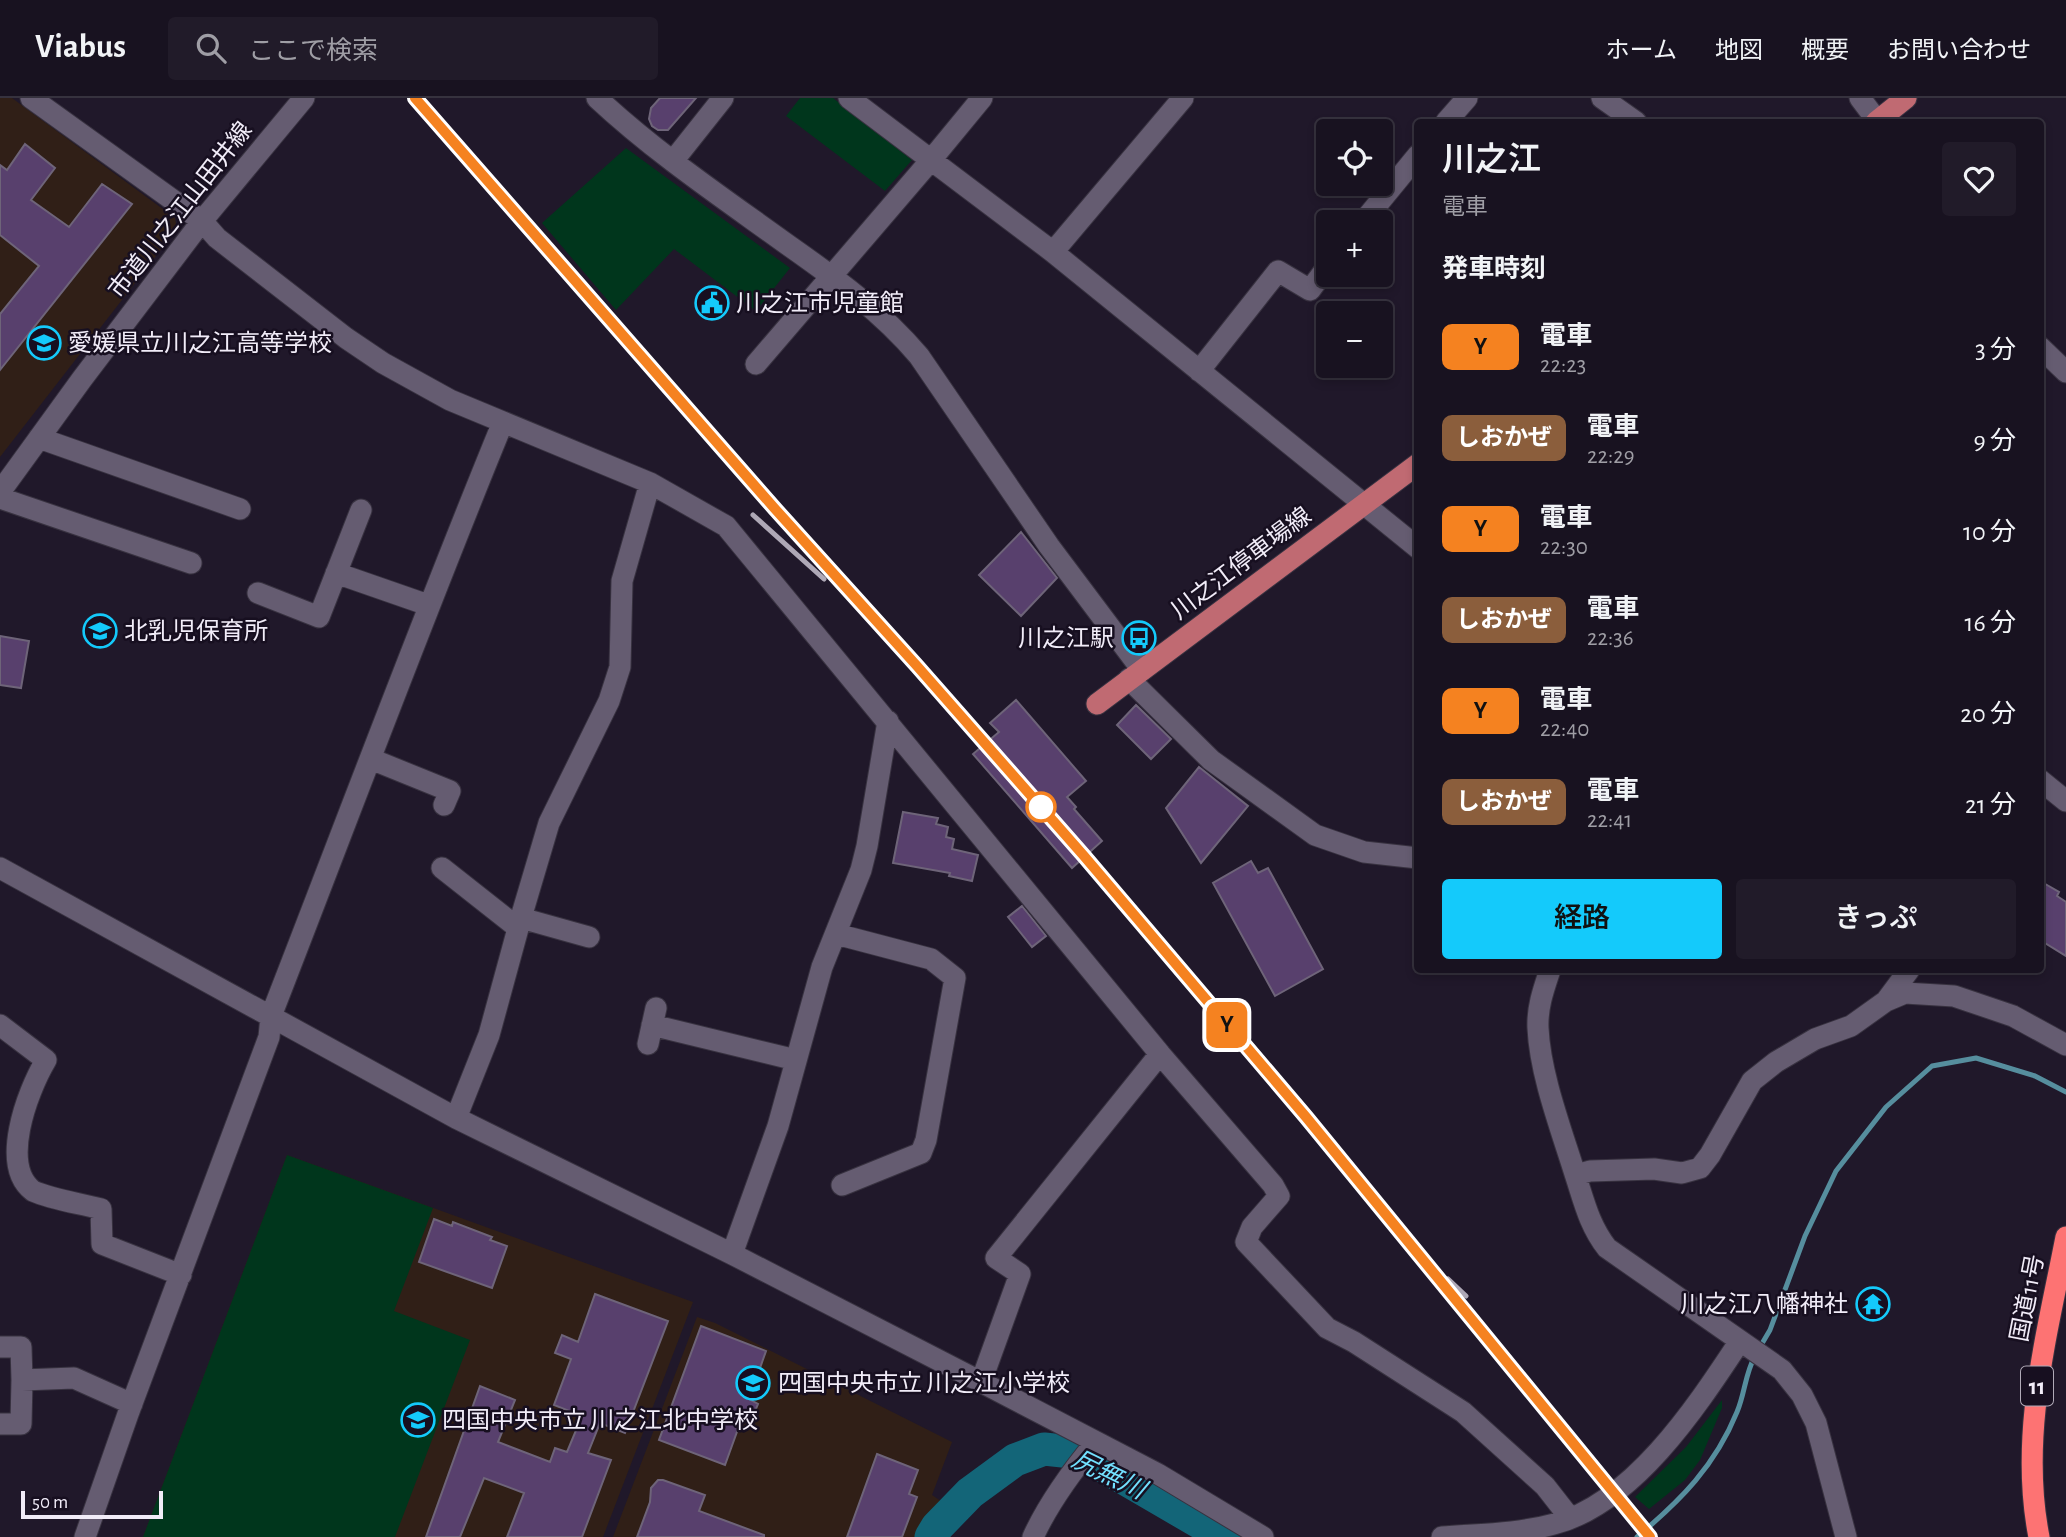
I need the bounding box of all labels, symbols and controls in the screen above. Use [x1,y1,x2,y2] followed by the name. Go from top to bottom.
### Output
[168,17,658,80] search box
[192,29,230,67] icon: search
[35,31,126,64] text: Viabus
[248,38,378,64] text: ここで検索
[1606,39,1677,63] text: ホーム
[1715,39,1763,63] text: 地図
[1801,39,1849,63] text: 概要
[1887,39,2031,63] text: お問い合わせ
[103,117,257,303] street label: 市道川之江山田井線
[1316,119,1393,378] map controls
[1316,119,1393,196] button: locate
[1942,142,2016,216] button: heart
[1442,144,1541,177] text: 川之江
[1442,196,1488,219] text: 電車
[1316,210,1393,287] button: +
[1442,256,1546,282] text: 発車時刻
[693,284,731,322] public building icon: 川之江市児童館
[736,290,904,316] place label: 川之江市児童館
[1316,301,1393,378] button: −
[1540,323,1592,349] text: 電車
[25,324,63,362] school or university icon: 愛媛県立川之江高等学校
[68,330,332,356] place label: 愛媛県立川之江高等学校
[1474,335,1487,359] text: Y
[1975,337,2016,363] text: 3 分
[1540,354,1586,377] text: 22:23
[1587,414,1639,440] text: 電車
[1456,426,1552,450] text: しおかぜ
[1973,428,2016,454] text: 9 分
[1587,445,1634,468] text: 22:29
[1166,502,1316,624] street label: 川之江停車場線
[1540,505,1592,531] text: 電車
[1474,517,1487,541] text: Y
[1963,519,2016,545] text: 10 分
[1540,536,1588,559] text: 22:30
[1587,596,1639,622] text: 電車
[1456,608,1552,632] text: しおかぜ
[1965,610,2016,636] text: 16 分
[81,612,119,650] school or university icon: 北乳児保育所
[124,618,268,644] place label: 北乳児保育所
[1120,619,1158,657] bus stop icon: 川之江駅
[1018,625,1114,651] place label: 川之江駅
[1587,627,1633,650] text: 22:36
[1540,687,1592,713] text: 電車
[1474,699,1487,723] text: Y
[1960,701,2016,727] text: 20 分
[1540,718,1589,741] text: 22:40
[1587,778,1639,804] text: 電車
[1456,790,1552,814] text: しおかぜ
[1026,792,1056,822] unlabelled marker
[1965,792,2016,818] text: 21 分
[1587,809,1632,832] text: 22:41
[1442,879,1722,959] button: 経路
[1736,879,2016,959] button: きっぷ
[1204,1002,1250,1048] line badge: Y
[1220,1013,1234,1037] text: Y
[2006,1252,2048,1344] street label: 国道11号
[1854,1285,1892,1323] temple icon: 川之江八幡神社
[1680,1291,1848,1317] place label: 川之江八幡神社
[734,1364,772,1402] school or university icon: 四国中央市立 川之江小学校
[2021,1366,2053,1406] road number: 11
[778,1370,1070,1396] place label: 四国中央市立 川之江小学校
[399,1401,437,1439] school or university icon: 四国中央市立 川之江北中学校
[442,1407,758,1433] place label: 四国中央市立 川之江北中学校
[1068,1445,1152,1505] water label: 尻無川
[21,1488,163,1520] scale bar
[32,1493,68,1512] text: 50 m

